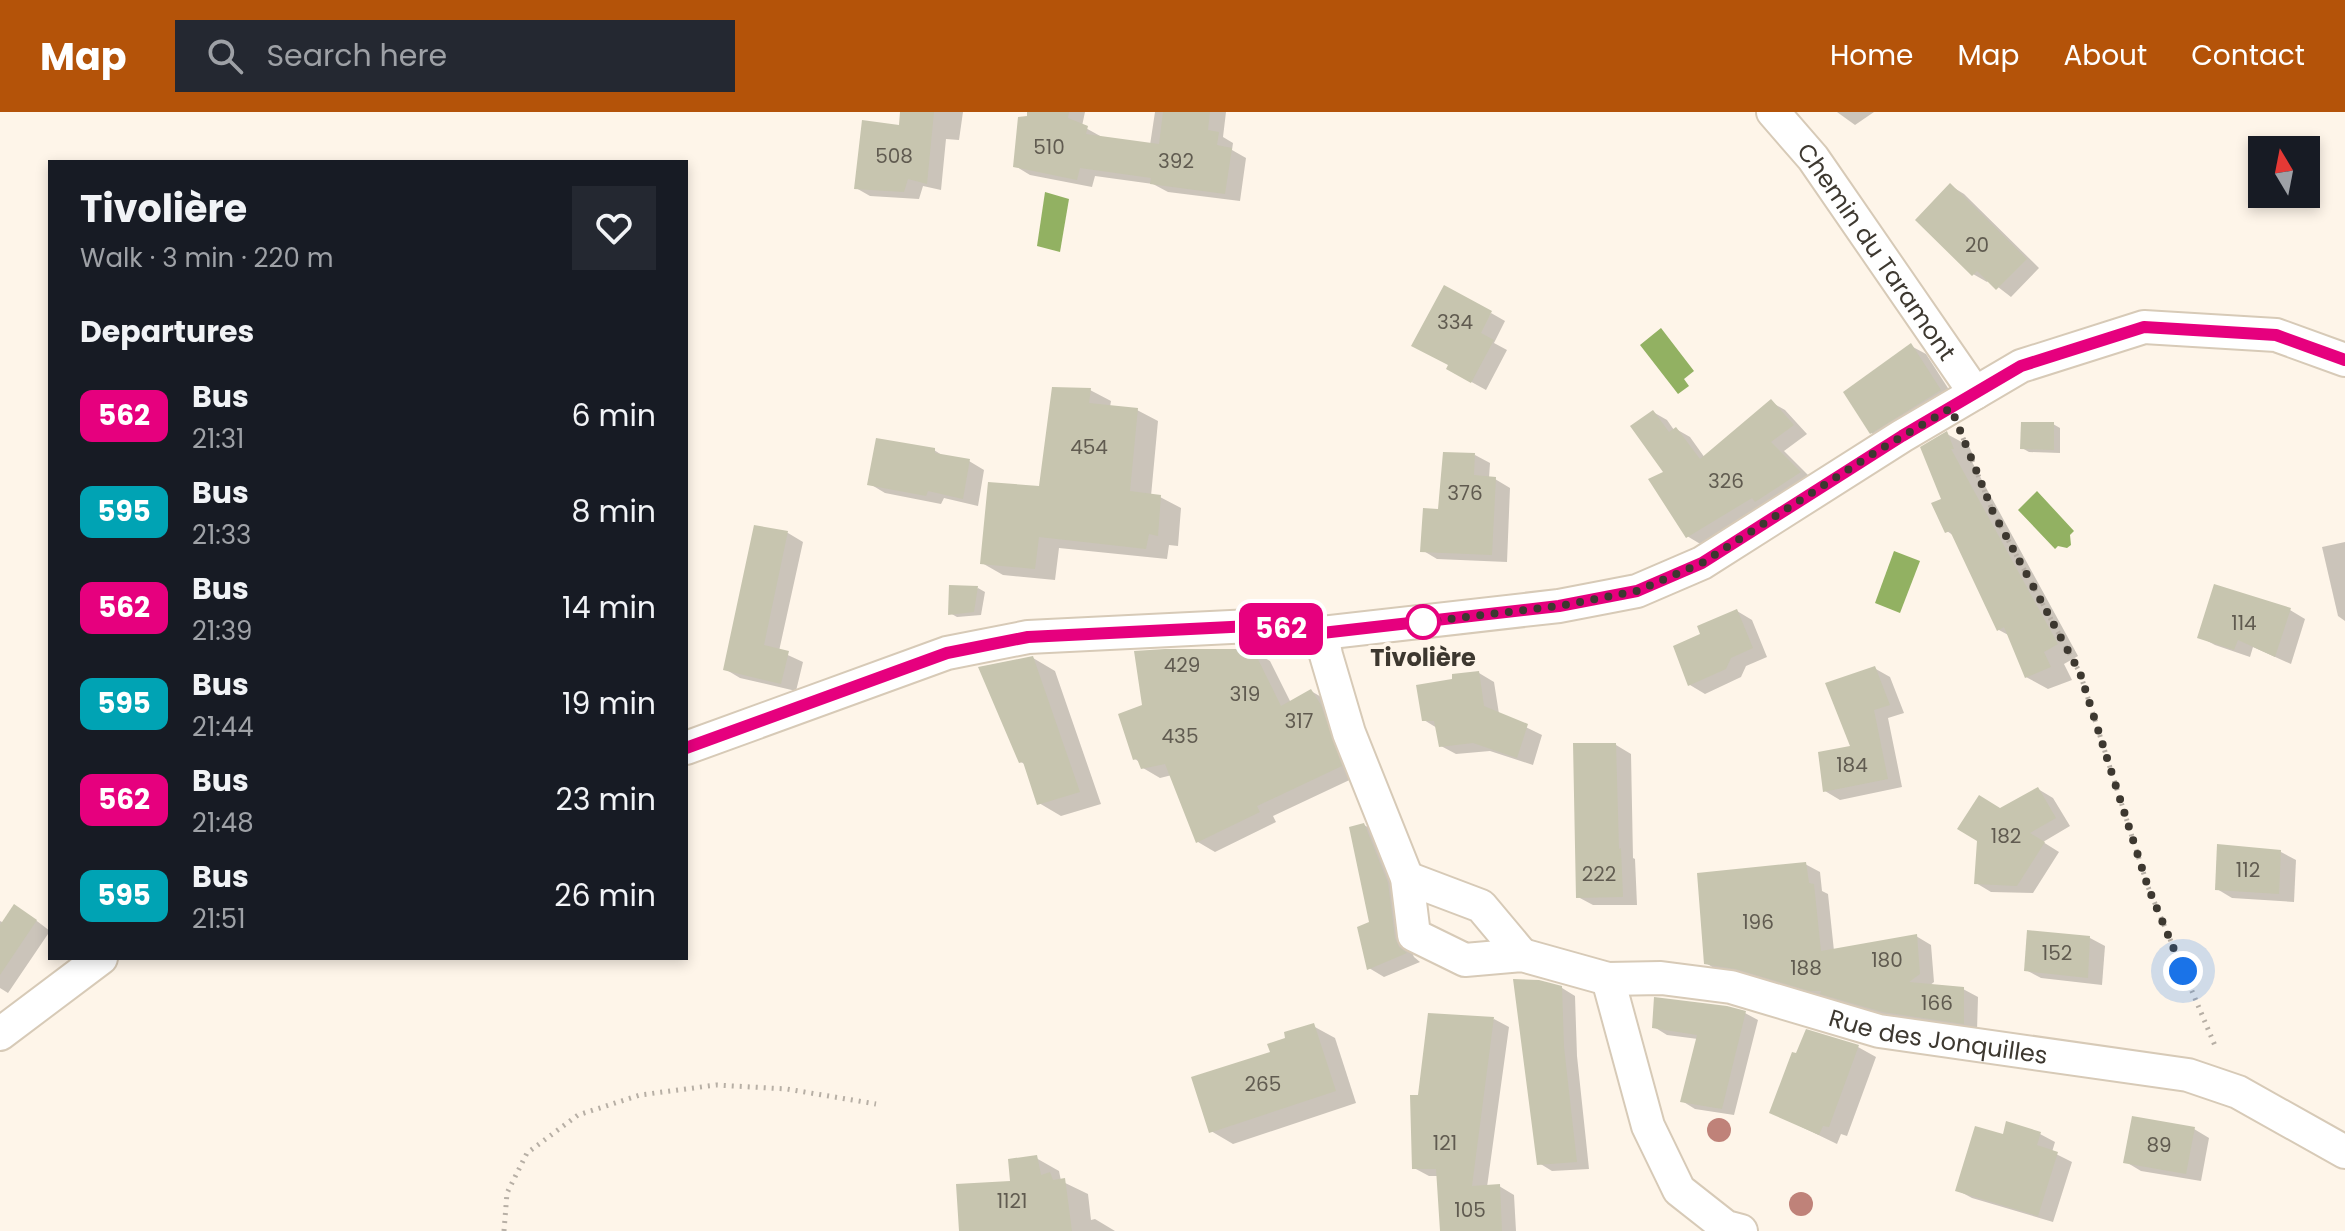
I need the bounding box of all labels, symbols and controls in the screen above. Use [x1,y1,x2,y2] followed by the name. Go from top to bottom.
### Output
[175,20,735,92] search box
[40,30,127,83] text: Map
[203,34,247,78] icon: search
[267,34,447,77] text: Search here
[1830,36,1913,75] text: Home
[1957,36,2019,75] text: Map
[2063,36,2147,75] text: About
[2191,36,2305,75] text: Contact
[1033,133,1065,161] house number: 510
[1790,135,1964,367] street label: Chemin du Taramont
[2248,136,2320,208] north arrow
[2248,136,2320,208] map controls
[875,142,913,170] house number: 508
[1158,147,1194,175] house number: 392
[80,182,247,235] text: Tivolière
[572,186,656,270] button: heart
[1965,231,1989,259] house number: 20
[80,240,334,276] text: Walk · 3 min · 220 m
[1437,308,1473,336] house number: 334
[80,310,254,353] text: Departures
[192,375,249,418] text: Bus
[571,394,656,437] text: 6 min
[98,396,150,435] text: 562
[192,421,244,457] text: 21:31
[1070,433,1108,461] house number: 454
[1708,467,1744,495] house number: 326
[192,471,249,514] text: Bus
[1447,479,1483,507] house number: 376
[572,490,656,533] text: 8 min
[97,492,151,531] text: 595
[192,517,251,553] text: 21:33
[192,567,249,610] text: Bus
[562,586,656,629] text: 14 min
[98,588,150,627] text: 562
[1235,603,1327,655] line badge: 562
[1406,605,1440,639] marker: Tivolière
[1255,609,1307,648] text: 562
[2231,609,2257,637] house number: 114
[192,613,253,649] text: 21:39
[1370,641,1476,674] place label: Tivolière
[1164,651,1200,679] house number: 429
[192,663,249,706] text: Bus
[1230,680,1260,708] house number: 319
[562,682,656,725] text: 19 min
[97,684,151,723] text: 595
[1284,707,1314,735] house number: 317
[192,709,254,745] text: 21:44
[1162,722,1198,750] house number: 435
[1836,751,1868,779] house number: 184
[192,759,249,802] text: Bus
[556,778,656,821] text: 23 min
[98,780,150,819] text: 562
[192,805,254,841] text: 21:48
[1991,822,2021,850] house number: 182
[192,855,249,898] text: Bus
[2236,856,2260,884] house number: 112
[1582,860,1616,888] house number: 222
[554,874,656,917] text: 26 min
[97,876,151,915] text: 595
[192,901,245,937] text: 21:51
[1742,908,1774,936] house number: 196
[2042,939,2072,967] house number: 152
[1871,946,1903,974] house number: 180
[2163,951,2203,991] your location
[1790,954,1822,982] house number: 188
[1921,989,1953,1017] house number: 166
[1825,1001,2050,1071] street label: Rue des Jonquilles
[1245,1070,1281,1098] house number: 265
[1433,1129,1457,1157] house number: 121
[2146,1131,2172,1159] house number: 89
[997,1187,1027,1215] house number: 1121
[1454,1196,1486,1224] house number: 105

